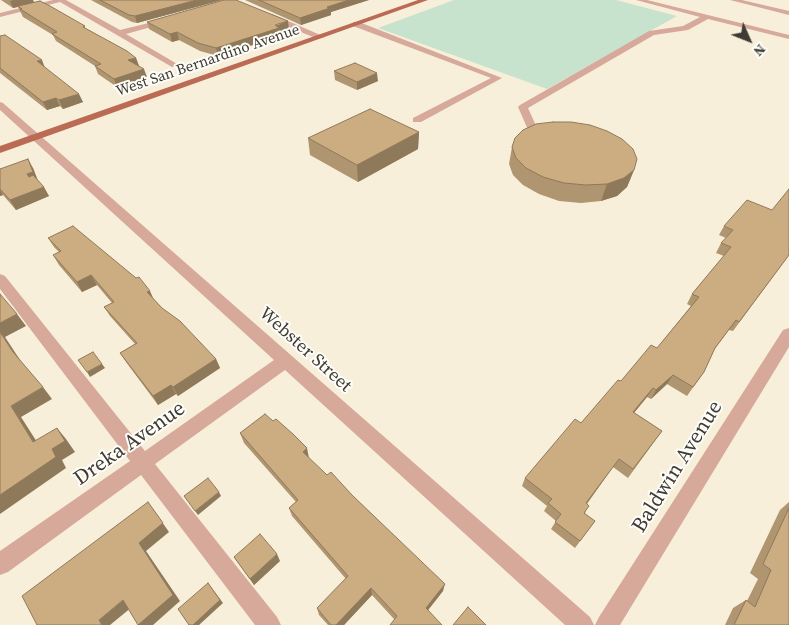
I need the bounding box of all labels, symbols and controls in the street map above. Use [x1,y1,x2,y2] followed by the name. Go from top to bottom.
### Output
[724,15,774,65] north arrow
[114,21,302,101] street label: West San Bernardino Avenue
[749,40,771,61] text: N
[254,303,356,397] street label: Webster Street
[69,396,191,492] street label: Dreka Avenue
[627,396,729,538] street label: Baldwin Avenue

